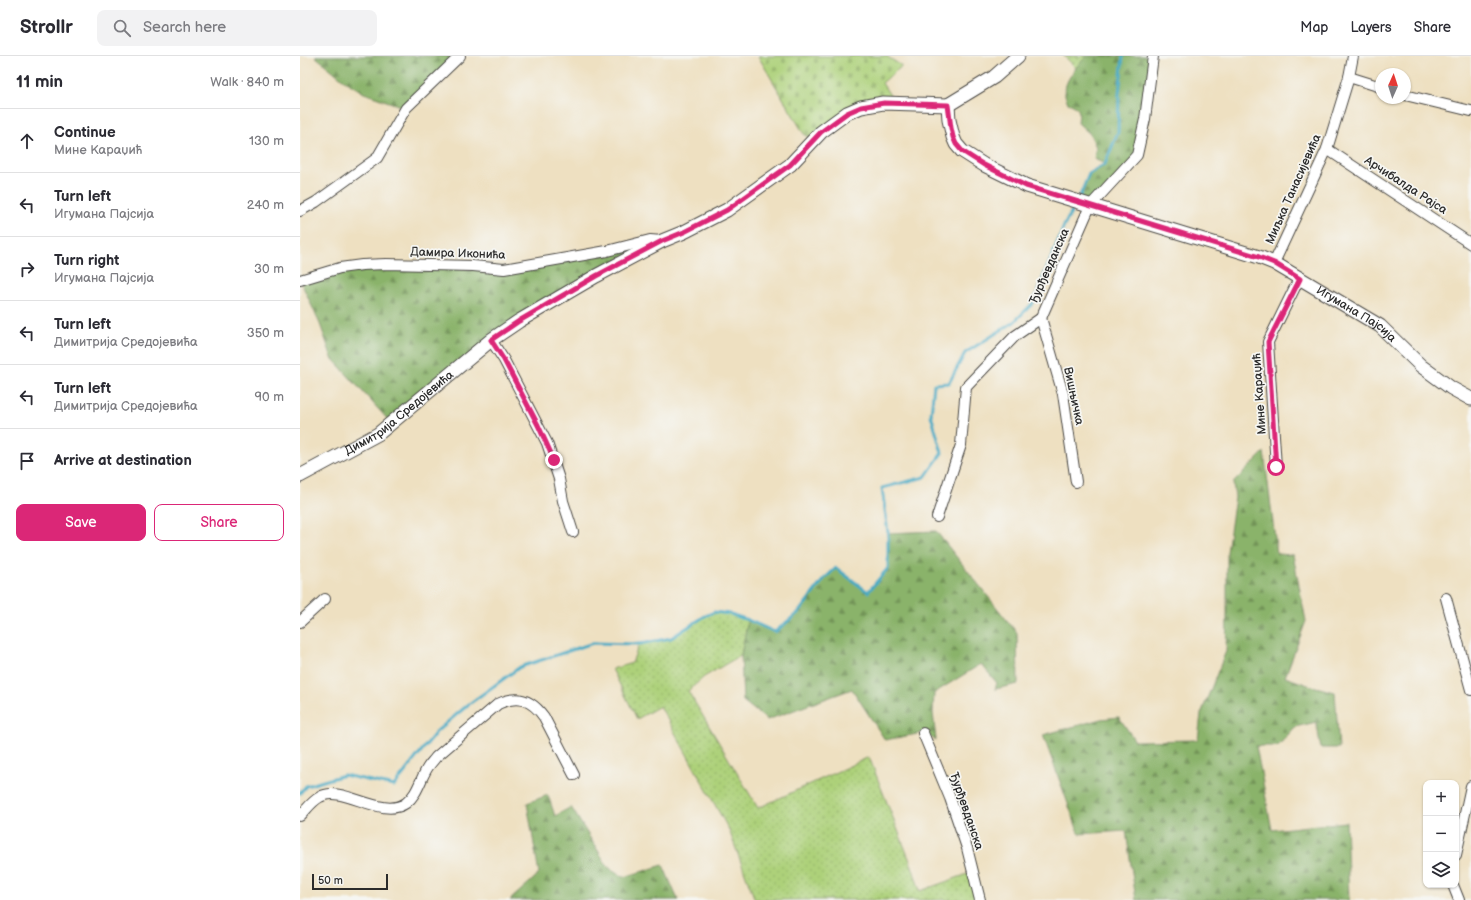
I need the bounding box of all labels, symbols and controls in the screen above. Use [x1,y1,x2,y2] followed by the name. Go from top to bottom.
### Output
[97,10,377,46] search box
[20,16,73,39] text: Strollr
[111,17,133,39] icon: search
[143,18,226,37] text: Search here
[1300,19,1328,36] text: Map
[1350,19,1392,36] text: Layers
[1414,19,1451,36] text: Share
[1375,68,1411,104] north arrow
[16,72,63,92] text: 11 min
[210,74,284,90] text: Walk · 840 m
[54,123,116,142] text: Continue
[16,130,38,152] icon: ahead
[1262,132,1325,247] street label: Миљка Танасијевића
[249,133,284,149] text: 130 m
[54,142,142,158] text: Мине Караџић
[1361,153,1450,218] street label: Арчибалда Рајса
[54,187,111,206] text: Turn left
[16,194,38,216] icon: left
[247,197,284,213] text: 240 m
[54,206,154,222] text: Игумана Пајсија
[1026,226,1073,306] street label: Ђурђевданска
[410,244,506,263] street label: Дамира Иконића
[54,251,119,270] text: Turn right
[16,258,38,280] icon: right
[254,261,284,277] text: 30 m
[54,270,154,286] text: Игумана Пајсија
[1313,283,1399,346] street label: Игумана Пајсија
[54,315,111,334] text: Turn left
[16,322,38,344] icon: left
[247,325,284,341] text: 350 m
[54,334,198,350] text: Димитрија Средојевића
[1249,353,1270,435] street label: Мине Караџић
[1060,366,1087,427] street label: Вишњичка
[342,367,457,459] street label: Димитрија Средојевића
[54,379,111,398] text: Turn left
[16,386,38,408] icon: left
[255,389,284,405] text: 90 m
[54,398,198,414] text: Димитрија Средојевића
[16,450,38,472] icon: arrive
[54,451,192,470] text: Arrive at destination
[545,451,563,469] route end
[1267,458,1285,476] route start
[16,504,146,541] button: Save
[154,504,284,541] button: Share
[946,770,987,852] street label: Ђурђевданска
[1423,780,1459,888] map controls
[1423,780,1459,816] button: +
[1423,816,1459,852] button: −
[1423,852,1459,888] button: layers
[312,872,388,891] scale bar
[318,874,343,887] text: 50 m

